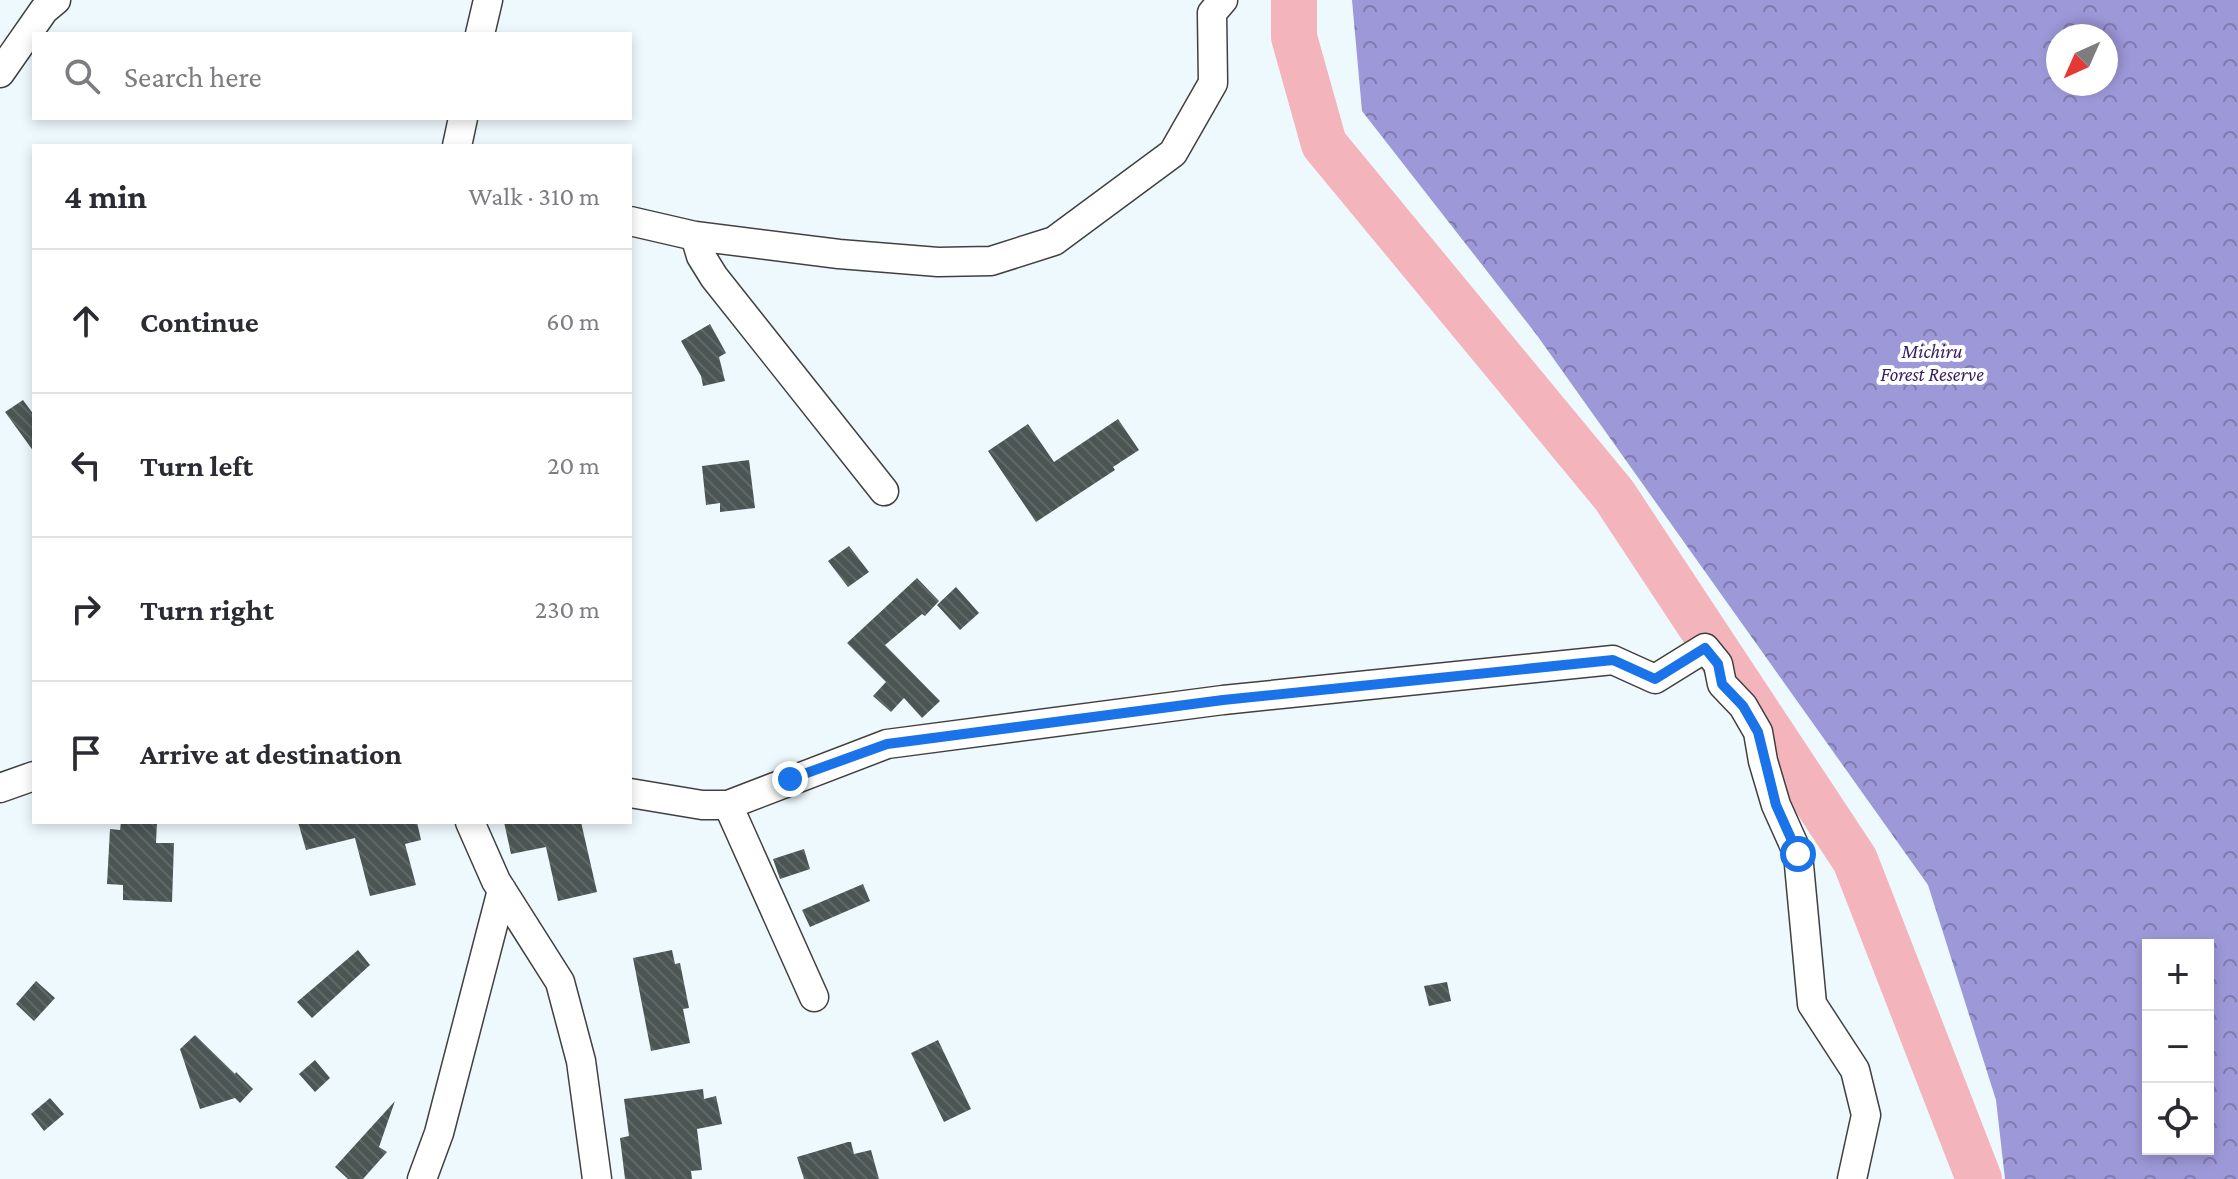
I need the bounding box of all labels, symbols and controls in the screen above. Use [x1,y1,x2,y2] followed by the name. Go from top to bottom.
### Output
[2046,24,2118,96] north arrow
[32,32,632,120] search box
[60,54,104,98] icon: search
[124,60,262,93] text: Search here
[64,178,147,215] text: 4 min
[469,182,600,211] text: Walk · 310 m
[64,299,108,343] icon: ahead
[140,305,259,338] text: Continue
[546,307,600,336] text: 60 m
[1880,340,1984,385] park label: Michiru Forest Reserve
[64,443,108,487] icon: left
[140,449,253,482] text: Turn left
[547,451,600,480] text: 20 m
[64,587,108,631] icon: right
[140,593,274,626] text: Turn right
[535,595,600,624] text: 230 m
[64,731,108,775] icon: arrive
[140,737,402,770] text: Arrive at destination
[772,761,808,797] route end
[1780,836,1816,872] route start
[2142,939,2214,1155] map controls
[2142,939,2214,1011] button: +
[2142,1011,2214,1083] button: −
[2142,1083,2214,1155] button: locate

